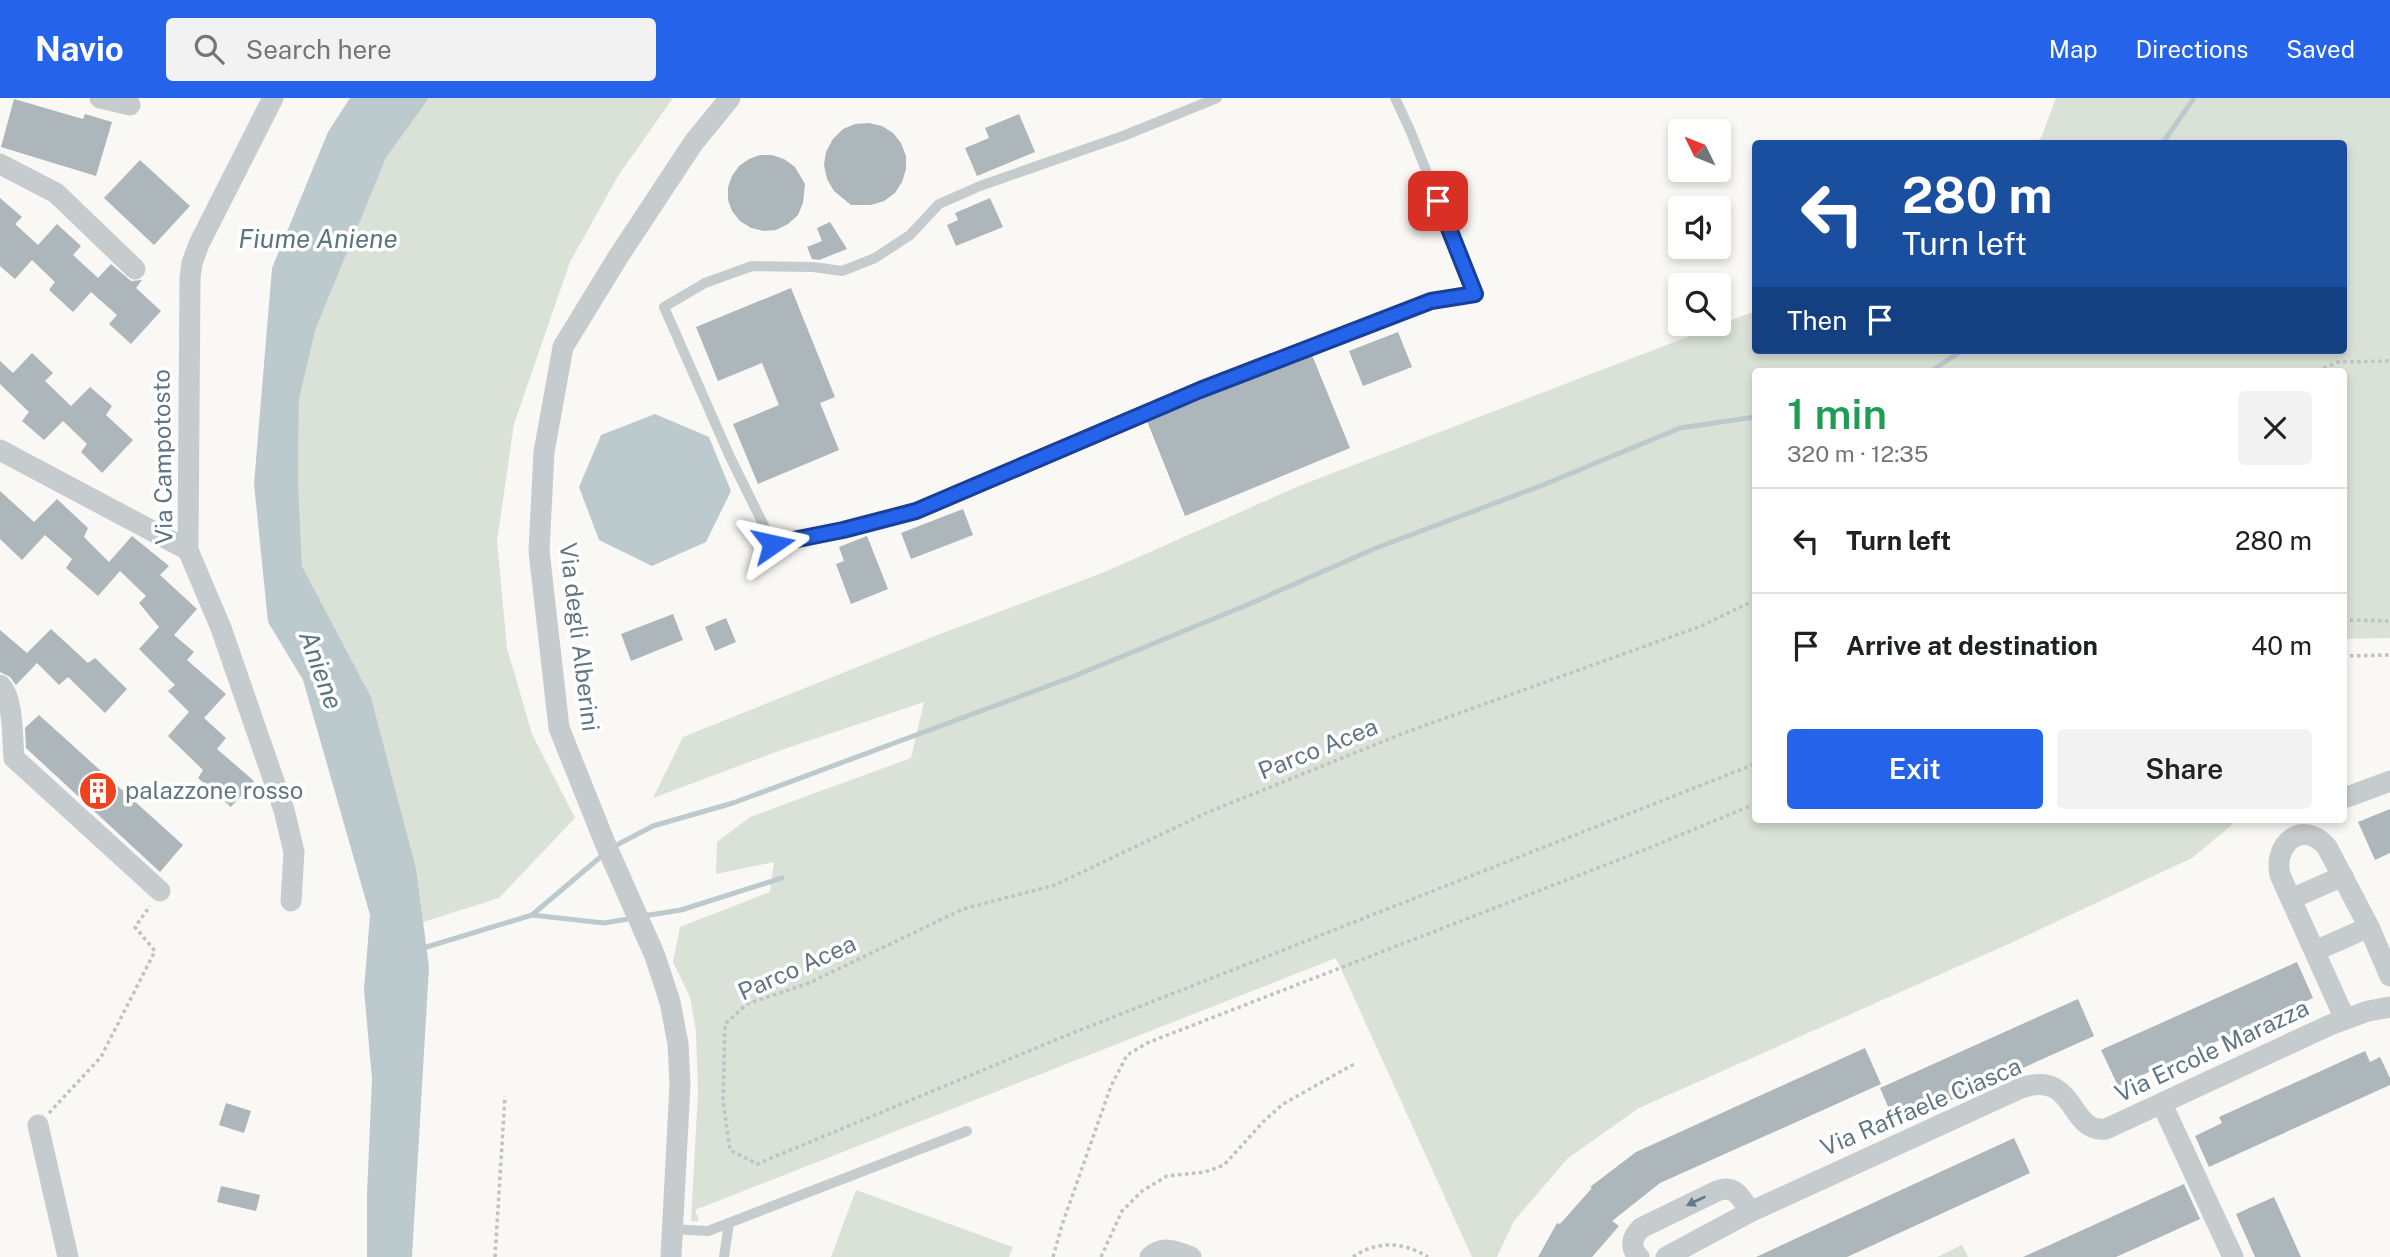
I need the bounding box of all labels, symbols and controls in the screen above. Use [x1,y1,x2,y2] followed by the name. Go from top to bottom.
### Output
[166,18,656,81] search box
[35,30,124,68] text: Navio
[190,30,228,68] icon: search
[246,34,392,65] text: Search here
[2049,35,2098,63] text: Map
[2136,35,2248,63] text: Directions
[2286,35,2355,63] text: Saved
[1668,119,1731,182] north arrow
[1668,119,1731,336] map controls
[1902,166,2052,224] text: 280 m
[1787,168,1878,259] icon: left
[1408,171,1468,231] pin
[1419,182,1457,220] icon: arrive
[1668,196,1731,259] button: sound
[238,223,398,254] water label: Fiume Aniene
[1902,225,2027,262] text: Turn left
[1668,273,1731,336] button: search
[1861,301,1899,339] icon: arrive
[1787,305,1847,336] text: Then
[146,369,178,545] street label: Via Campotosto
[1787,389,1887,438] text: 1 min
[2238,391,2312,465] button: close
[1787,440,1929,467] text: 320 m · 12:35
[736,507,810,581] position arrow
[1787,522,1825,560] icon: left
[1846,525,1951,556] text: Turn left
[2235,525,2312,556] text: 280 m
[555,541,605,733] street label: Via degli Alberini
[293,626,350,713] water label: Aniene
[1787,627,1825,665] icon: arrive
[1846,630,2098,661] text: Arrive at destination
[2251,630,2312,661] text: 40 m
[1254,711,1381,785] street label: Parco Acea
[1787,729,2043,809] button: Exit
[2057,729,2312,809] button: Share
[77,770,119,812] building icon: palazzone rosso
[125,776,303,804] place label: palazzone rosso
[733,929,860,1006] street label: Parco Acea
[2110,993,2313,1107] street label: Via Ercole Marazza
[1816,1051,2025,1161] street label: Via Raffaele Ciasca
[1686,1195,1706,1206] one-way arrow

